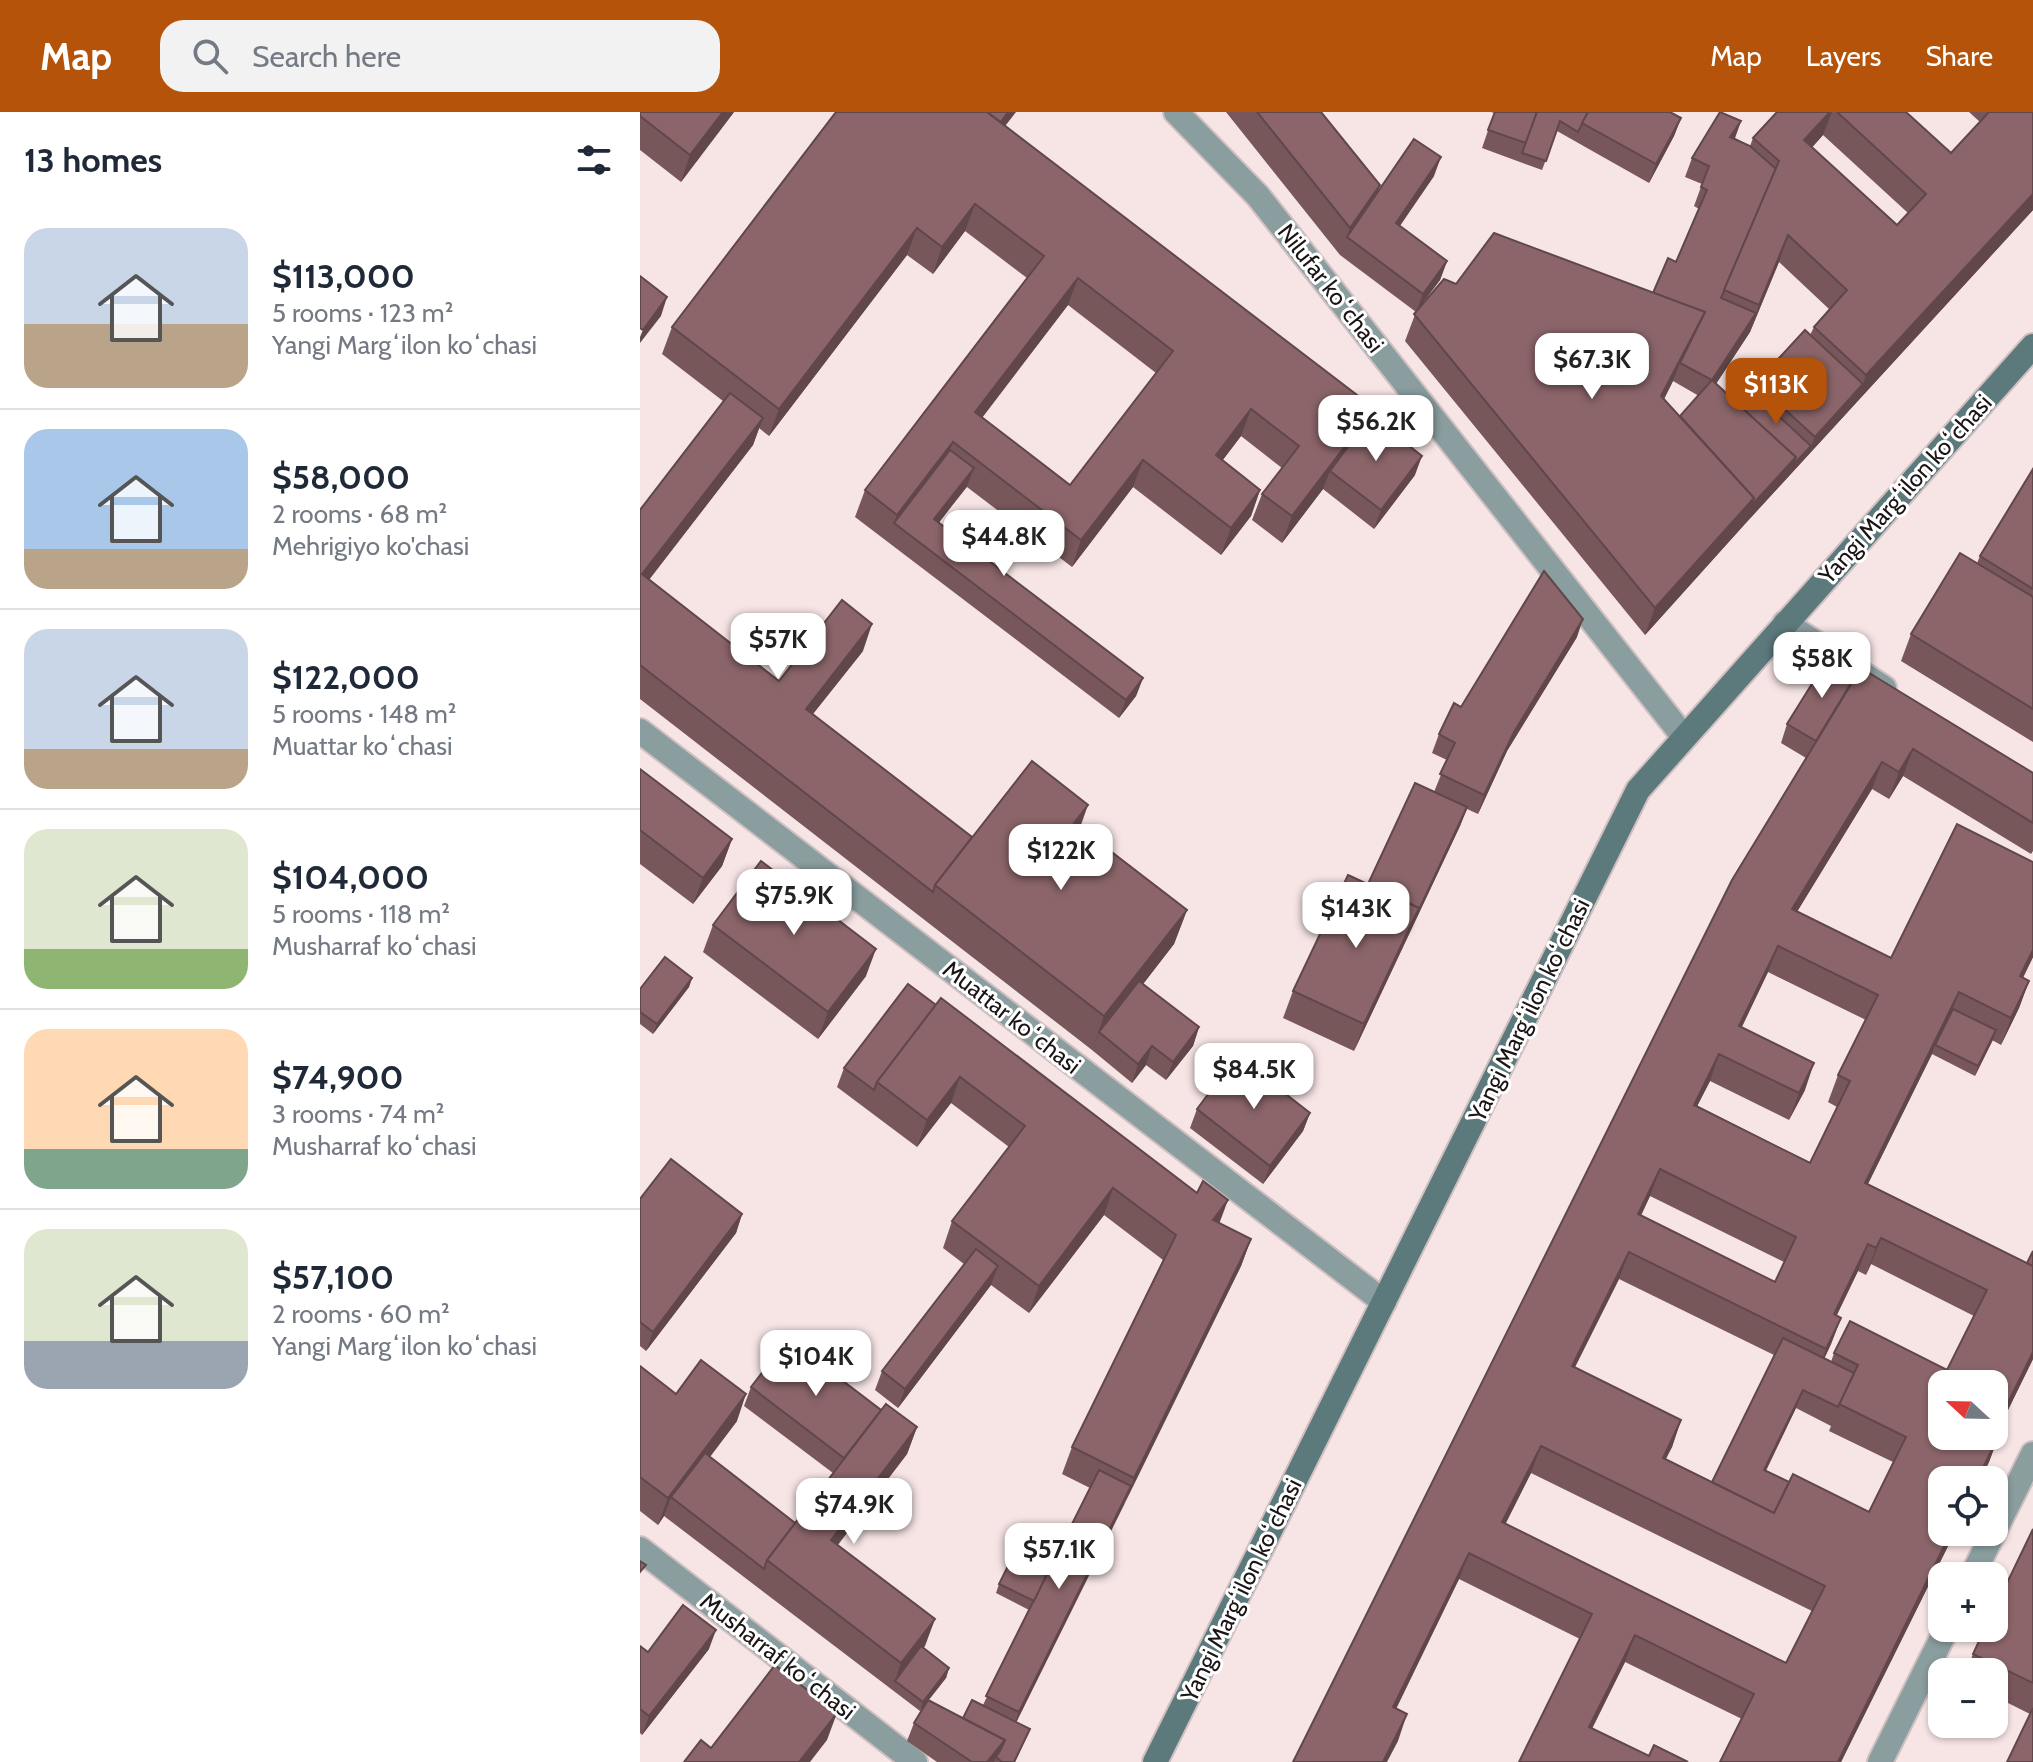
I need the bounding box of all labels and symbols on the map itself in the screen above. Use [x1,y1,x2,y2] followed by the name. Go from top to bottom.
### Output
[1272,218,1390,358] street label: Nilufar koʻchasi
[1527,333,1657,401] pin: $67.3K
[1720,358,1832,426] pin: $113K
[1812,388,1998,590] street label: Yangi Margʻilon koʻchasi
[1311,395,1441,463] pin: $56.2K
[939,510,1069,578] pin: $44.8K
[731,613,825,681] pin: $57K
[1775,632,1869,700] pin: $58K
[1005,824,1117,892] pin: $122K
[729,869,859,937] pin: $75.9K
[1300,882,1412,950] pin: $143K
[1462,894,1596,1127] street label: Yangi Margʻilon koʻchasi
[937,954,1087,1080] street label: Muattar koʻchasi
[1189,1043,1319,1111] pin: $84.5K
[760,1330,872,1398] pin: $104K
[1928,1370,2008,1450] north arrow
[1174,1474,1308,1707] street label: Yangi Margʻilon koʻchasi
[789,1478,919,1546] pin: $74.9K
[994,1523,1124,1591] pin: $57.1K
[695,1586,861,1726] street label: Musharraf koʻchasi

